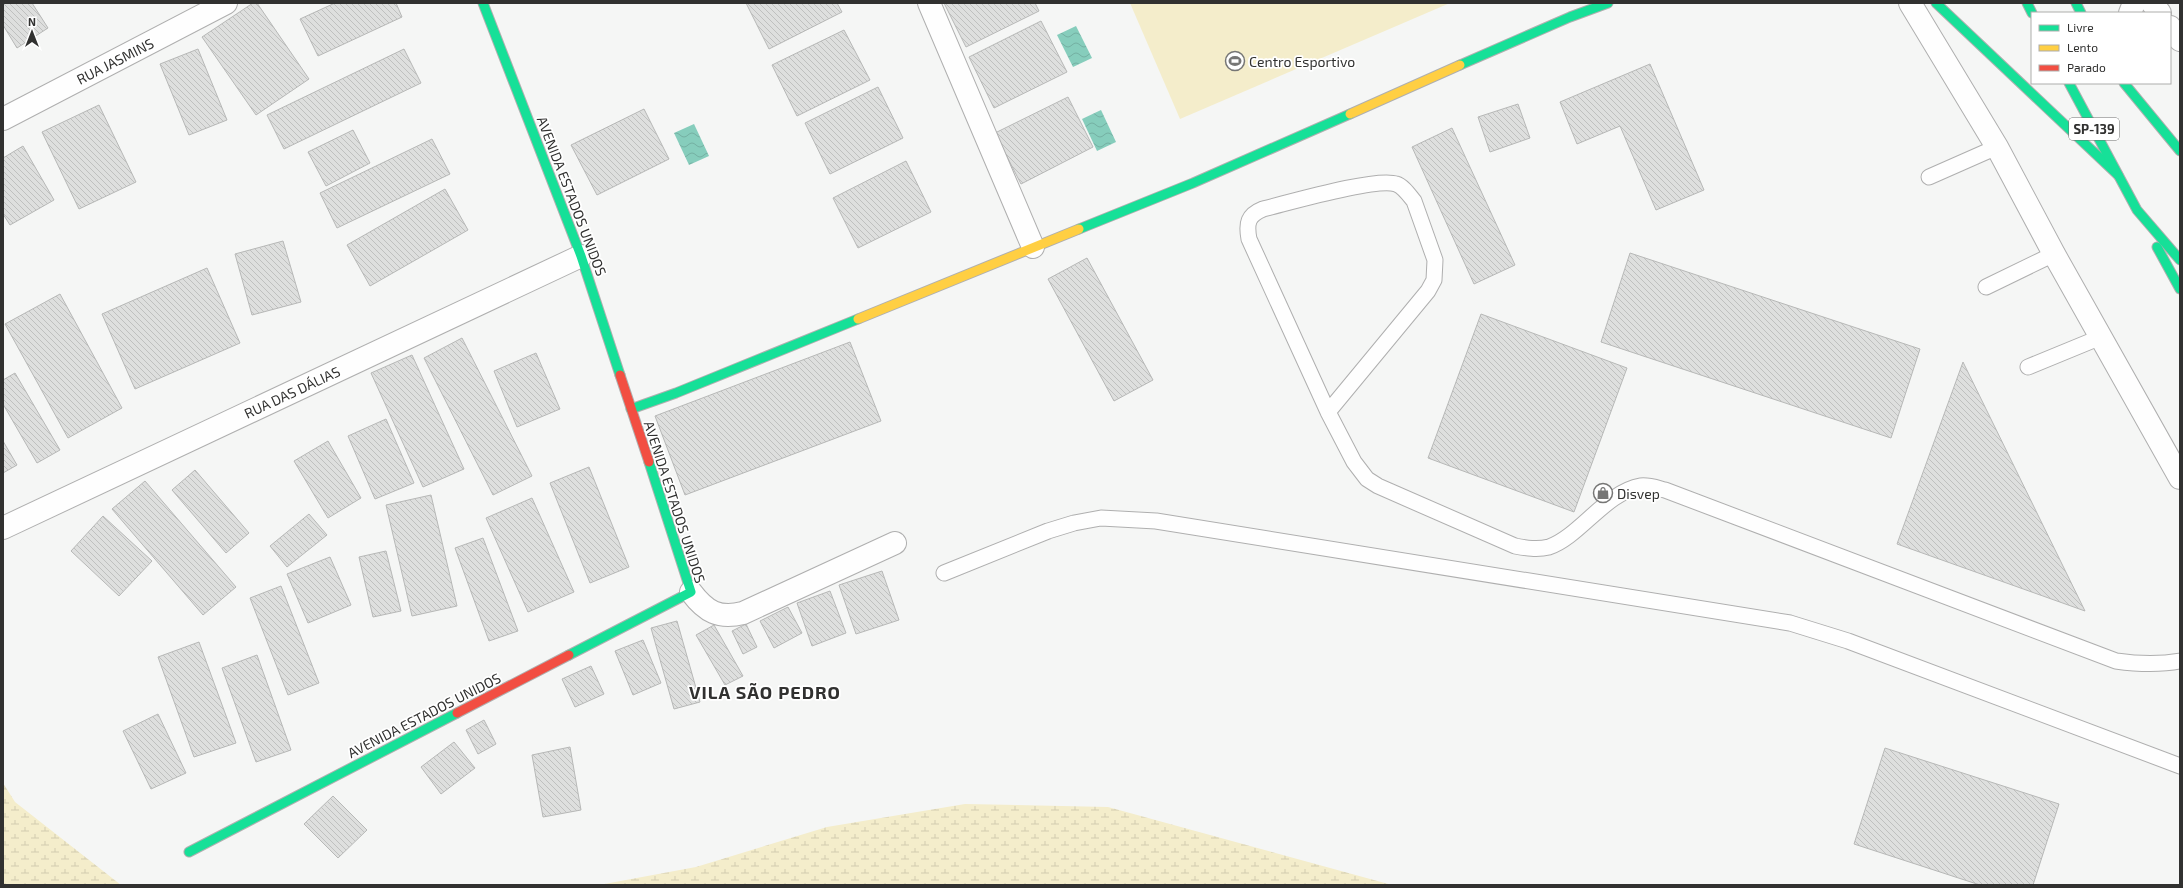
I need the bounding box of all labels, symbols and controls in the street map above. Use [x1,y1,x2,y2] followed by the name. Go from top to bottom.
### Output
[12,12,52,52] north arrow
[2031,12,2171,84] legend
[28,15,36,28] text: N
[2067,20,2094,34] text: Livre
[74,34,156,88] street label: RUA JASMINS
[2067,40,2098,54] text: Lento
[1224,50,1246,72] sports icon: Centro Esportivo
[1249,53,1355,70] place label: Centro Esportivo
[2067,60,2106,74] text: Parado
[534,114,610,278] street label: AVENIDA ESTADOS UNIDOS
[2069,118,2119,140] road number: SP-139
[241,362,343,422] street label: RUA DAS DÁLIAS
[641,419,709,585] street label: AVENIDA ESTADOS UNIDOS
[1592,482,1614,504] shop icon: Disvep
[1617,485,1660,502] place label: Disvep
[345,669,504,761] street label: AVENIDA ESTADOS UNIDOS
[689,681,841,703] district label: VILA SÃO PEDRO

